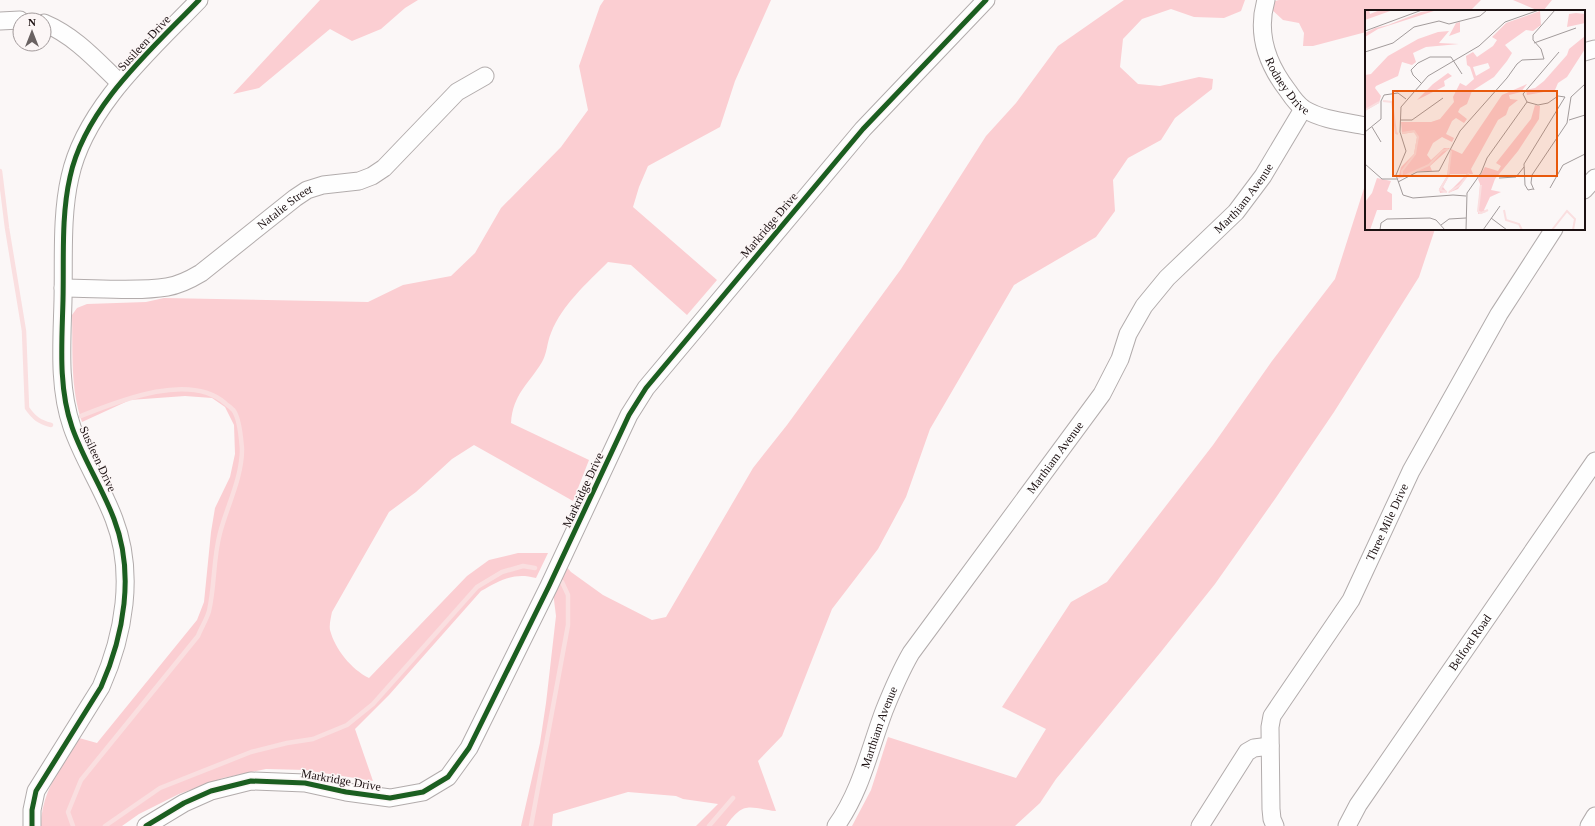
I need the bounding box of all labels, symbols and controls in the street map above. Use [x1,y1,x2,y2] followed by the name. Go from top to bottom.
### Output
[1365,10,1585,230] inset map
[12,12,52,52] north arrow
[115,12,173,74] street label: Susileen Drive
[28,16,36,28] text: N
[1262,55,1312,118] street label: Rodney Drive
[1211,161,1276,236] street label: Marthiam Avenue
[254,182,315,232] street label: Natalie Street
[738,189,800,261] street label: Markridge Drive
[1024,419,1086,496] street label: Marthiam Avenue
[77,424,119,494] street label: Susileen Drive
[560,450,606,530] street label: Markridge Drive
[1363,481,1411,563] street label: Three Mile Drive
[1446,612,1494,673] street label: Belford Road
[858,684,900,770] street label: Marthiam Avenue
[300,766,382,794] street label: Markridge Drive

